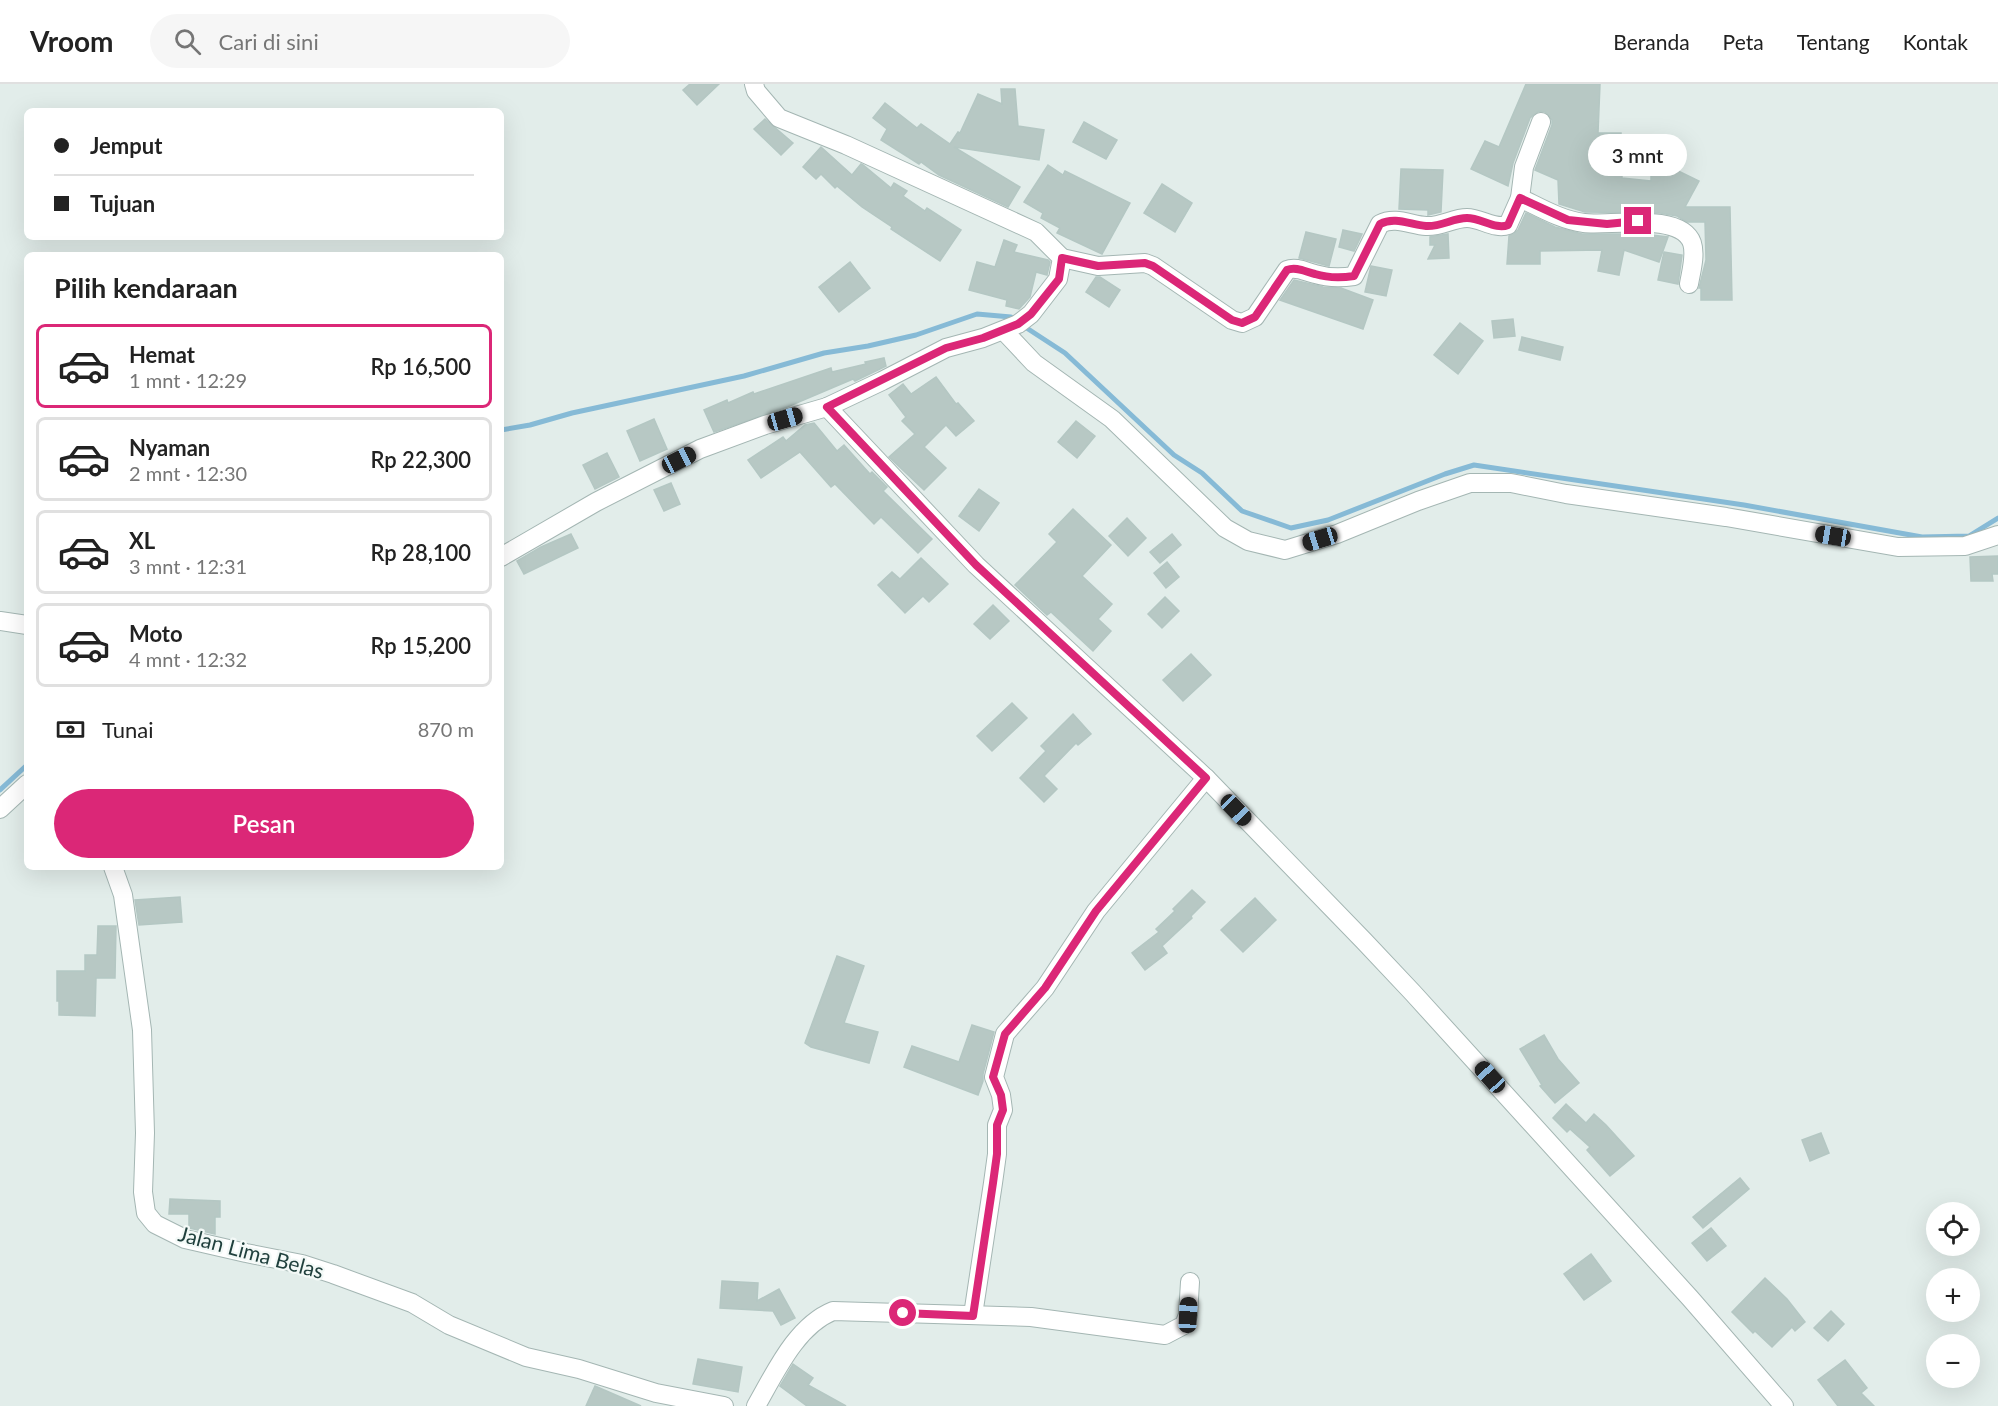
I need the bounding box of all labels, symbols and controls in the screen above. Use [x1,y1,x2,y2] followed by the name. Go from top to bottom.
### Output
[150,14,570,68] search box
[30,24,114,58] text: Vroom
[171,25,204,58] icon: search
[219,28,319,55] text: Cari di sini
[1613,29,1690,54] text: Beranda
[1723,29,1764,54] text: Peta
[1797,29,1870,54] text: Tentang
[1903,29,1968,54] text: Kontak
[90,132,162,159] text: Jemput
[1588,134,1688,176] callout: 3 mnt
[1612,143,1663,167] text: 3 mnt
[90,190,155,217] text: Tujuan
[1624,207,1651,234] route end
[54,271,238,304] text: Pilih kendaraan
[57,339,111,393] icon: car
[129,341,195,368] text: Hemat
[370,353,471,380] text: Rp 16,500
[129,368,247,392] text: 1 mnt · 12:29
[765,405,805,433] car
[57,432,111,486] icon: car
[129,434,210,461] text: Nyaman
[659,444,699,476] car
[370,446,471,473] text: Rp 22,300
[129,461,247,485] text: 2 mnt · 12:30
[1814,524,1852,548] car
[57,525,111,579] icon: car
[1300,525,1340,553] car
[129,527,155,554] text: XL
[370,539,471,566] text: Rp 28,100
[129,554,247,578] text: 3 mnt · 12:31
[57,618,111,672] icon: car
[129,620,183,647] text: Moto
[370,632,471,659] text: Rp 15,200
[129,647,247,671] text: 4 mnt · 12:32
[54,713,87,746] icon: cash
[102,716,153,743] text: Tunai
[418,717,474,741] text: 870 m
[54,789,474,858] button: Pesan
[1217,791,1255,829] car
[1471,1058,1509,1096] car
[1926,1202,1980,1388] map controls
[1926,1202,1980,1256] button: locate
[176,1220,327,1283] street label: Jalan Lima Belas
[1926,1268,1980,1322] button: +
[1178,1297,1198,1333] car
[889,1299,916,1326] route start
[1926,1334,1980,1388] button: −

